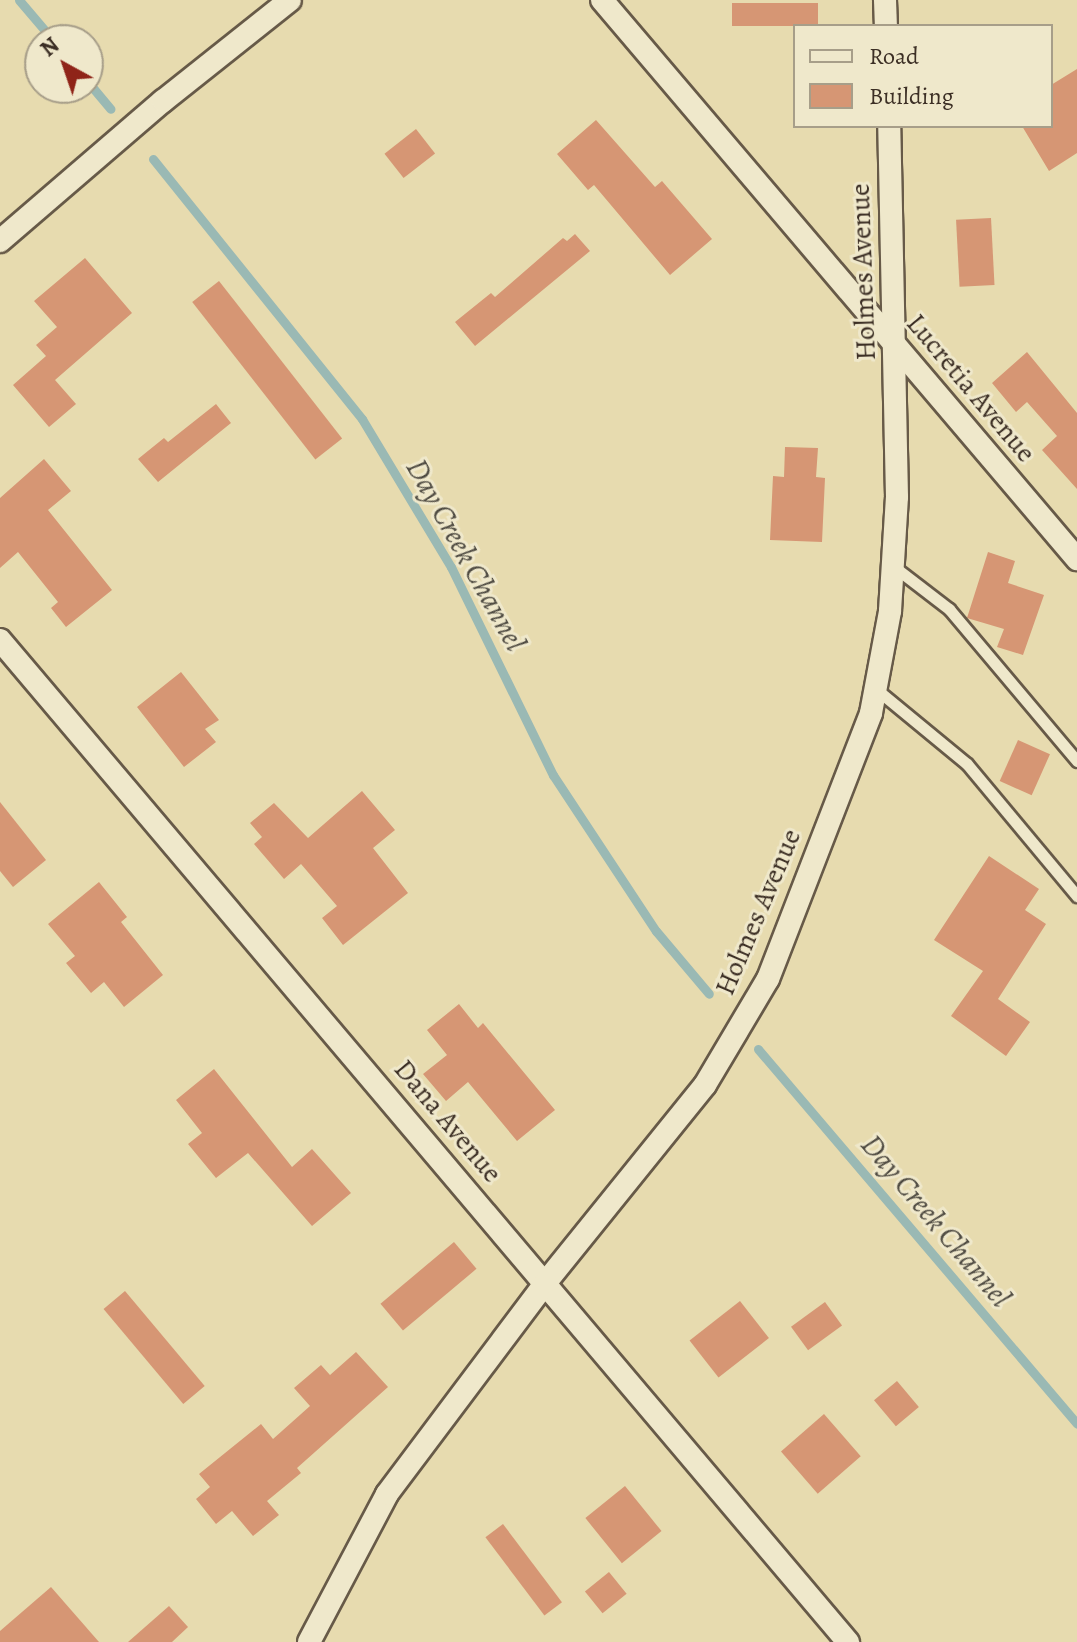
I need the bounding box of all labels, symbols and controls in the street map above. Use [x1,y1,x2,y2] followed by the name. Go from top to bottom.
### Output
[24,24,104,104] north arrow
[793,24,1053,128] legend
[34,31,66,64] text: N
[869,40,919,72] text: Road
[869,80,954,112] text: Building
[843,183,883,361] street label: Holmes Avenue
[899,307,1043,469] street label: Lucretia Avenue
[398,453,534,657] water label: Day Creek Channel
[708,824,808,1000] street label: Holmes Avenue
[387,1053,509,1189] street label: Dana Avenue
[853,1127,1019,1315] water label: Day Creek Channel

